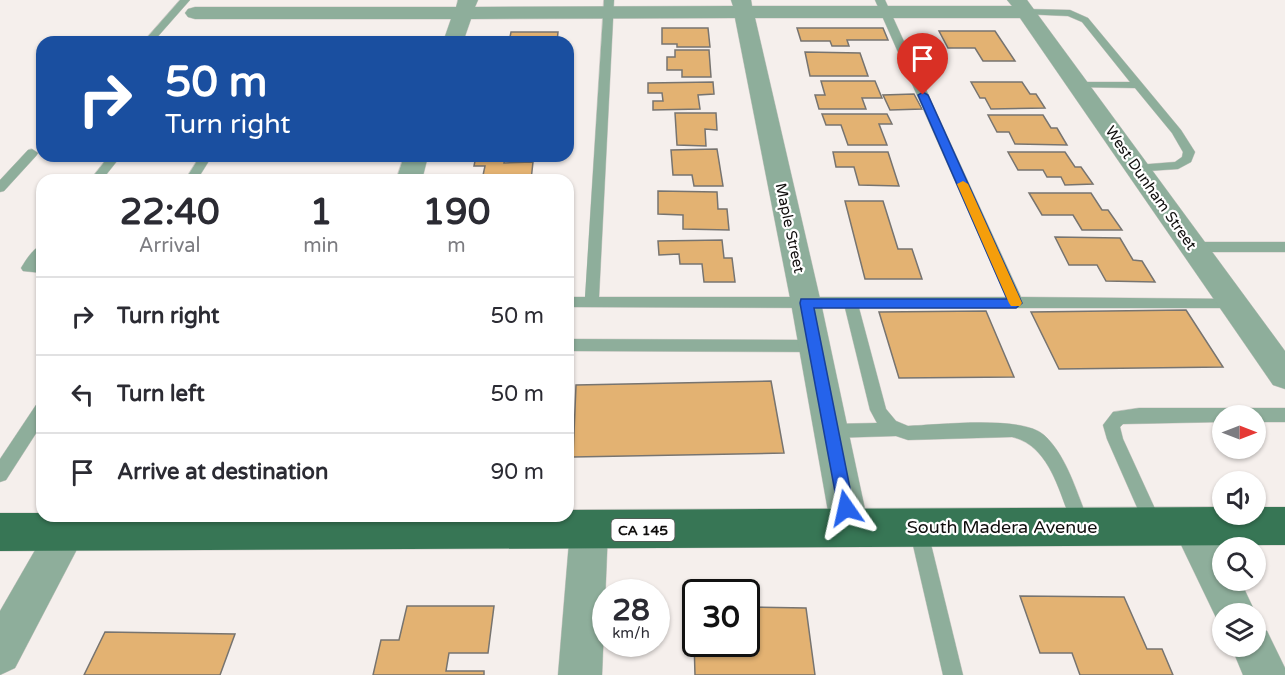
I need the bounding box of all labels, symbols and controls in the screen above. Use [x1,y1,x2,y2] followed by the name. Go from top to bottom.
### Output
[897,33,948,95] pin
[906,42,939,75] icon: arrive
[165,57,267,108] text: 50 m
[66,60,144,138] icon: right
[165,108,291,141] text: Turn right
[1101,123,1201,254] street label: West Dunham Street
[772,181,808,275] street label: Maple Street
[120,191,220,234] text: 22:40
[310,191,332,234] text: 1
[422,191,490,234] text: 190
[139,234,201,258] text: Arrival
[303,234,339,258] text: min
[447,234,466,258] text: m
[66,300,99,333] icon: right
[117,303,219,329] text: Turn right
[490,303,544,329] text: 50 m
[66,378,99,411] icon: left
[117,381,205,407] text: Turn left
[490,381,544,407] text: 50 m
[1212,405,1266,459] north arrow
[1212,405,1266,657] map controls
[66,456,99,489] icon: arrive
[117,459,328,485] text: Arrive at destination
[490,459,544,485] text: 90 m
[1212,471,1266,525] button: sound
[814,476,878,540] position arrow
[907,516,1097,538] street label: South Madera Avenue
[612,519,674,541] road number: CA 145
[1212,537,1266,591] button: search
[682,579,760,657] speed limit sign: 30
[612,592,650,629] text: 28
[1212,603,1266,657] button: layers
[612,624,650,642] text: km/h

